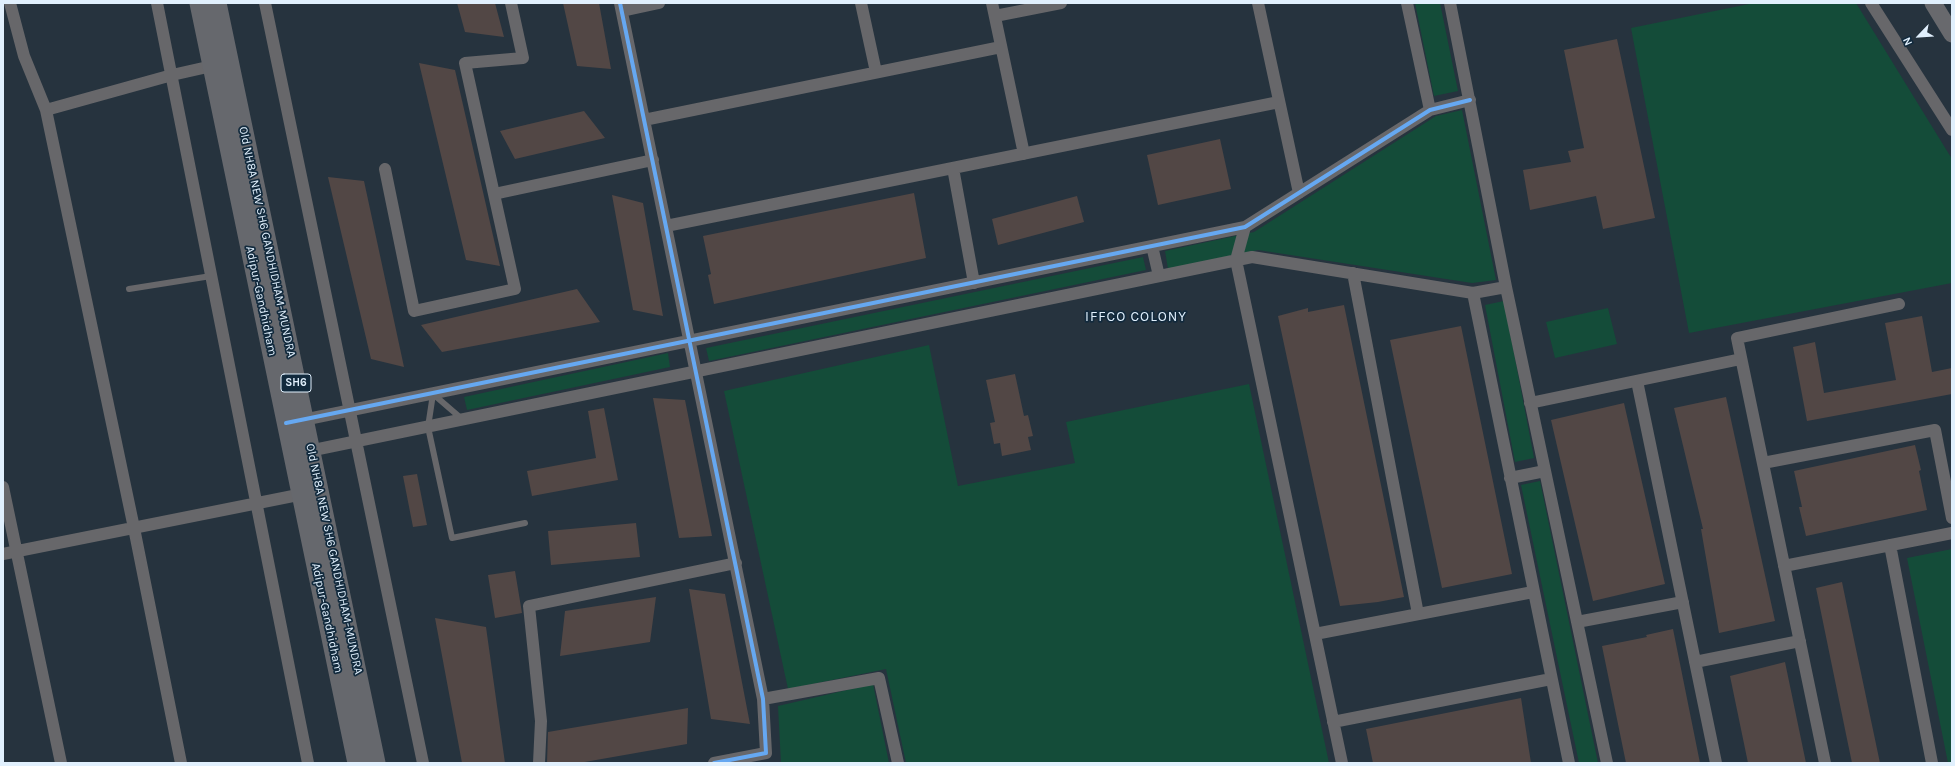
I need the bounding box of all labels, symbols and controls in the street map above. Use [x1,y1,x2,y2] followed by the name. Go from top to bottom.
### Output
[1899,16,1939,56] north arrow
[1900,35,1915,48] text: N
[235,125,299,359] street label: Old NH8A NEW SH6 GANDHIDHAM-MUNDRA
[242,245,280,357] street label: Adipur-Gandhidham
[1085,309,1187,325] district label: IFFCO COLONY
[281,374,311,392] road number: SH6
[302,442,366,676] street label: Old NH8A NEW SH6 GANDHIDHAM-MUNDRA
[308,562,346,674] street label: Adipur-Gandhidham

